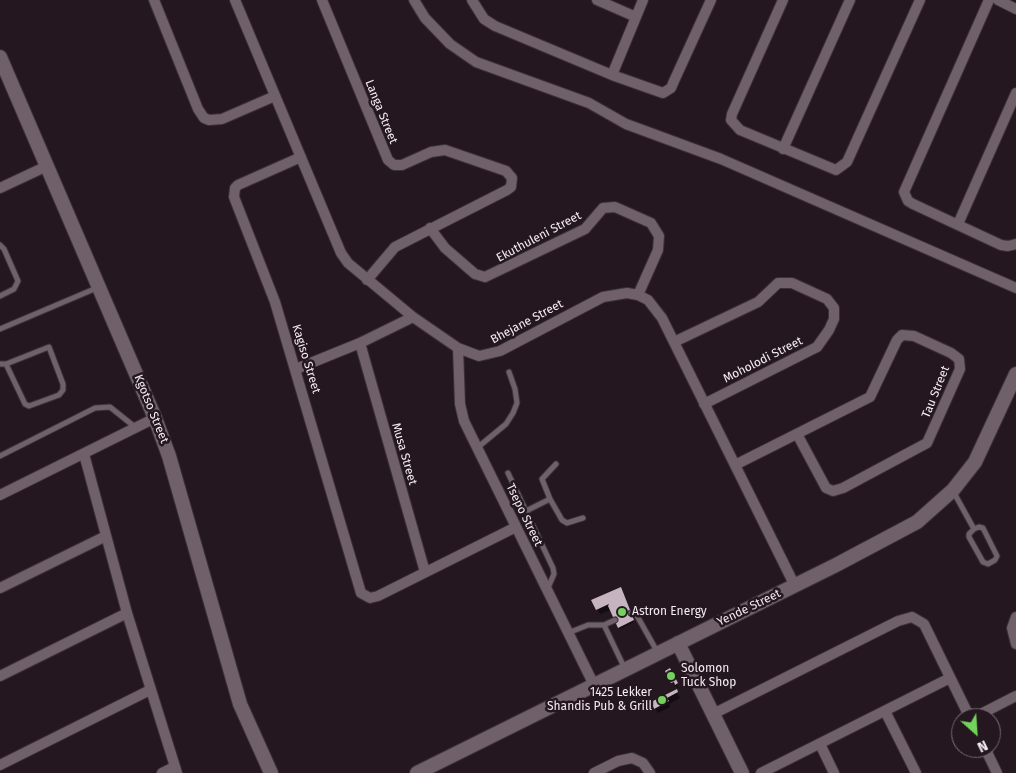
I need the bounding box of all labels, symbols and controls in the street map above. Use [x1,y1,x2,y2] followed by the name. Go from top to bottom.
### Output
[362,78,400,146] street label: Langa Street
[494,209,584,265] street label: Ekuthuleni Street
[488,297,566,347] street label: Bhejane Street
[289,323,323,395] street label: Kagiso Street
[721,334,805,386] street label: Moholodi Street
[919,364,953,420] street label: Tau Street
[131,373,171,445] street label: Kgotso Street
[388,421,420,487] street label: Musa Street
[503,481,545,549] street label: Tsepo Street
[715,586,783,630] street label: Yende Street
[632,605,707,619] place label: Astron Energy
[616,606,628,618] marker: Astron Energy
[681,662,736,690] place label: Solomon Tuck Shop
[665,670,677,682] marker: Solomon Tuck Shop
[547,686,652,714] place label: 1425 Lekker Shandis Pub & Grill
[656,694,668,706] marker: 1425 Lekker Shandis Pub & Grill
[951,708,1001,758] north arrow
[974,736,990,756] text: N

